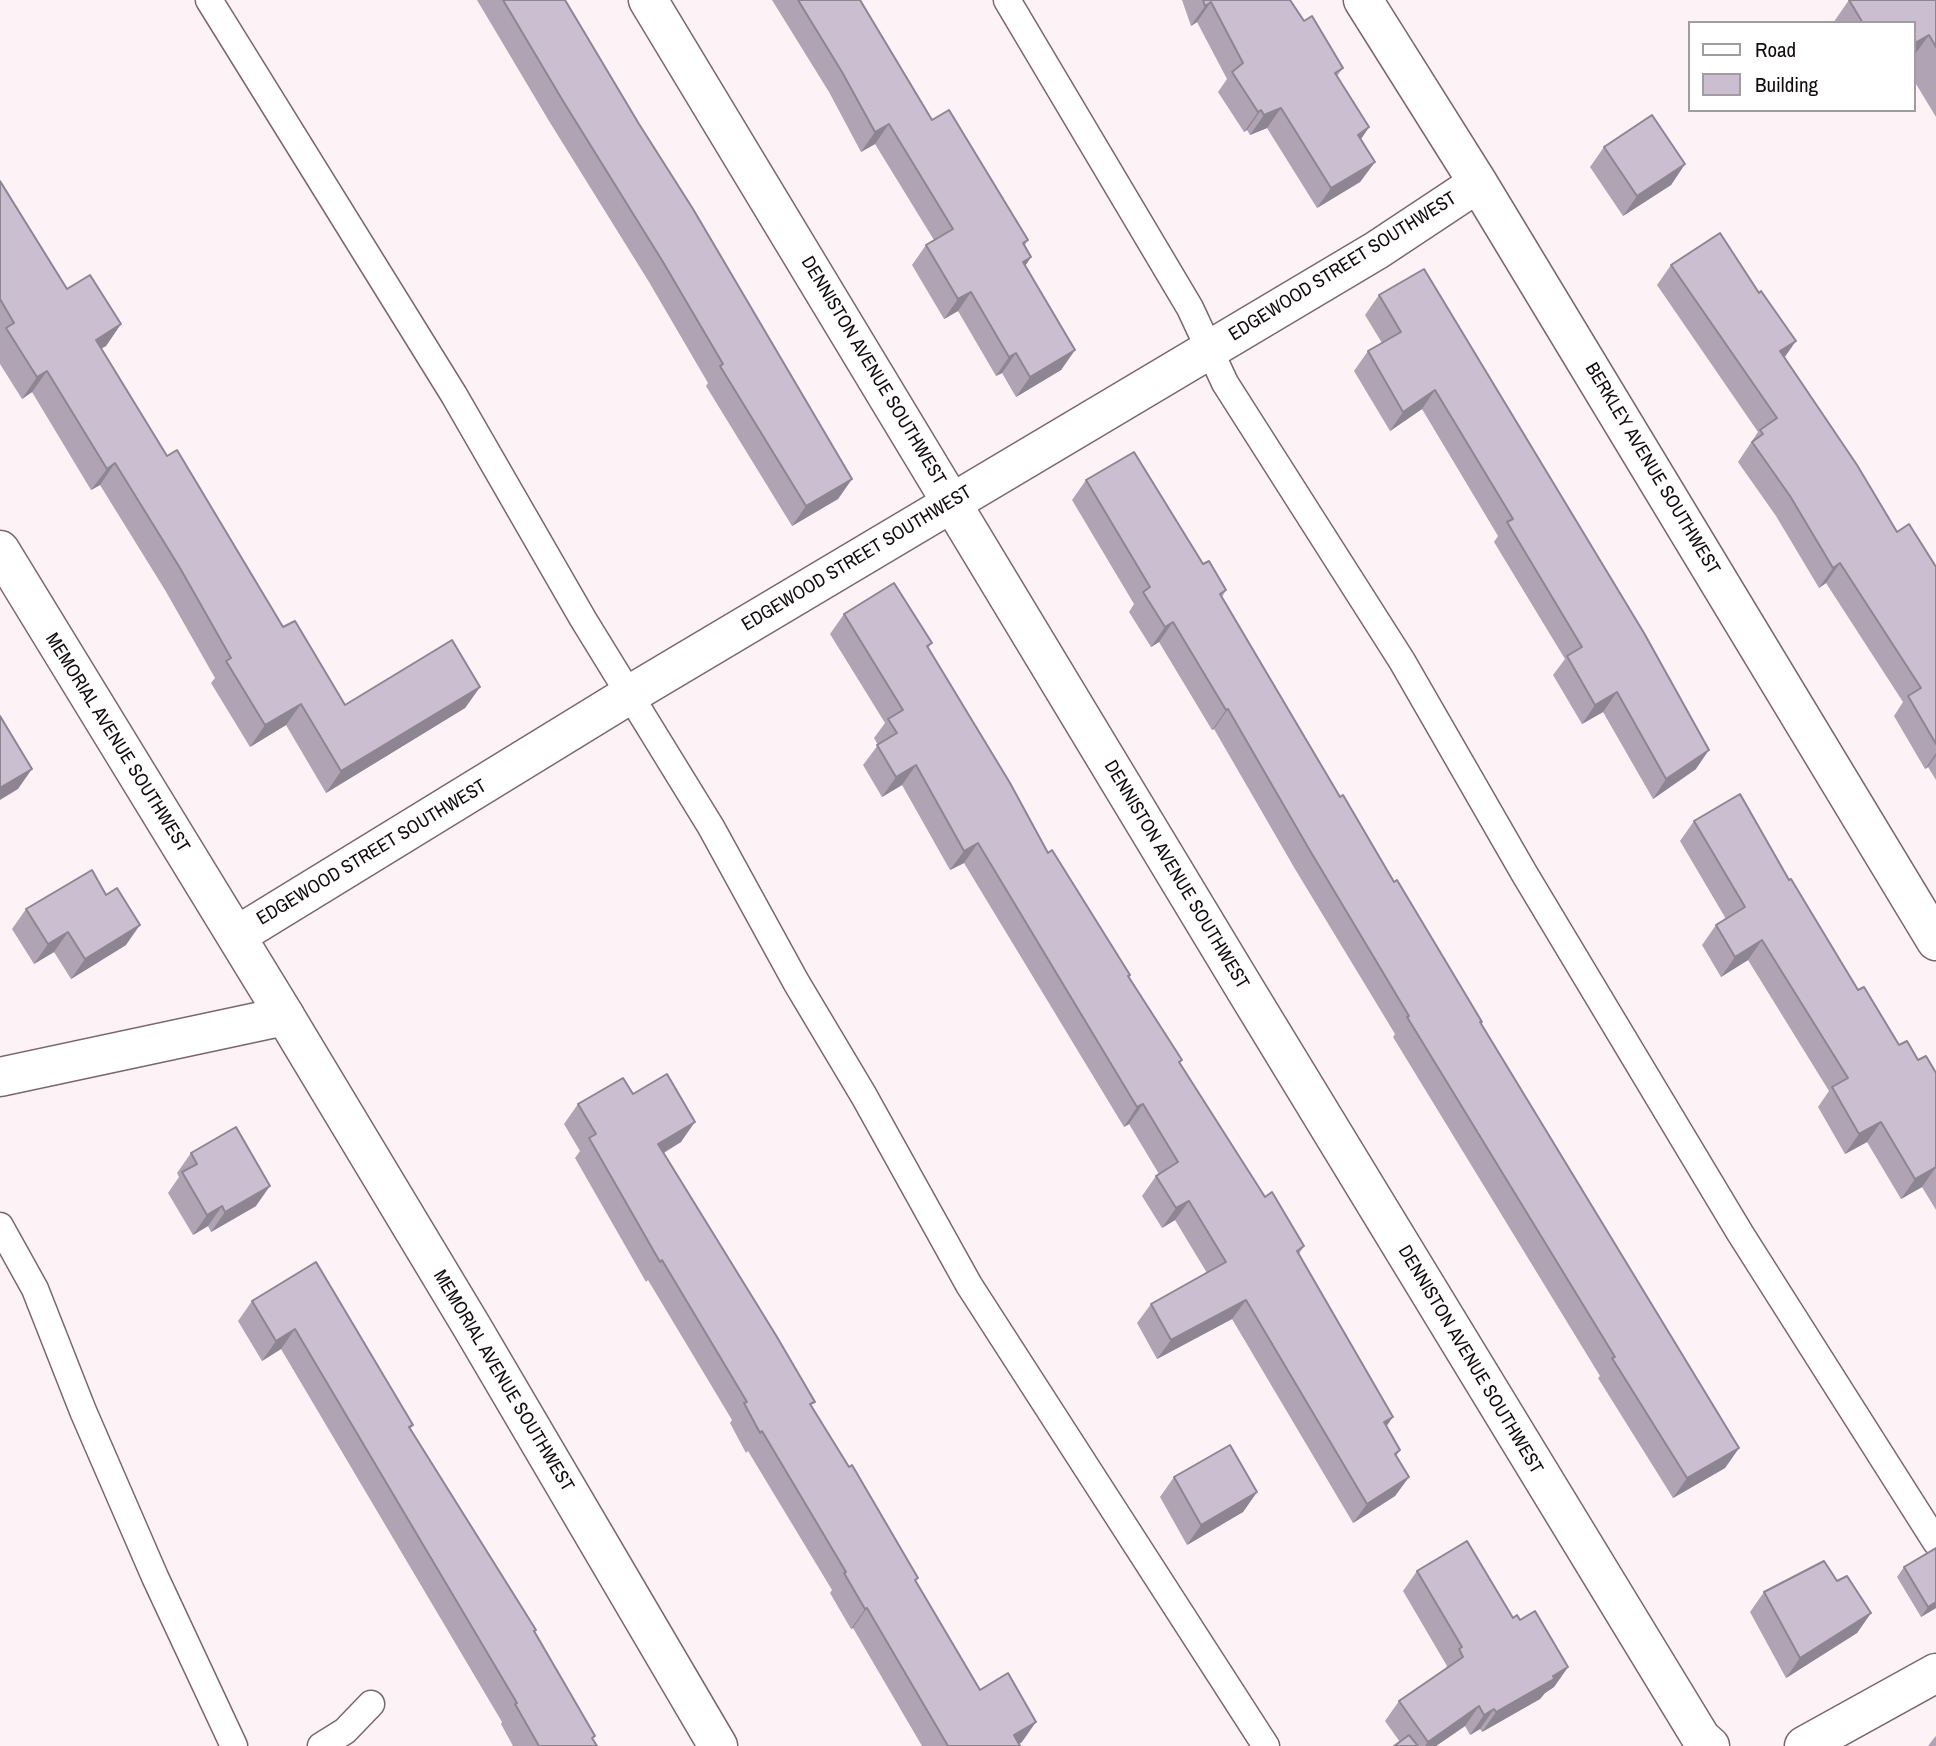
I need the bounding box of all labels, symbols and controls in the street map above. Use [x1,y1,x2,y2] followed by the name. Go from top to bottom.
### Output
[1688,21,1915,112] legend
[1755,35,1796,64] text: Road
[1755,70,1818,99] text: Building
[1225,187,1461,347] street label: EDGEWOOD STREET SOUTHWEST
[796,253,950,489] street label: DENNISTON AVENUE SOUTHWEST
[1580,359,1724,579] street label: BERKLEY AVENUE SOUTHWEST
[738,481,976,637] street label: EDGEWOOD STREET SOUTHWEST
[40,629,194,857] street label: MEMORIAL AVENUE SOUTHWEST
[1099,757,1253,993] street label: DENNISTON AVENUE SOUTHWEST
[253,775,491,931] street label: EDGEWOOD STREET SOUTHWEST
[1393,1242,1547,1478] street label: DENNISTON AVENUE SOUTHWEST
[428,1266,578,1496] street label: MEMORIAL AVENUE SOUTHWEST

